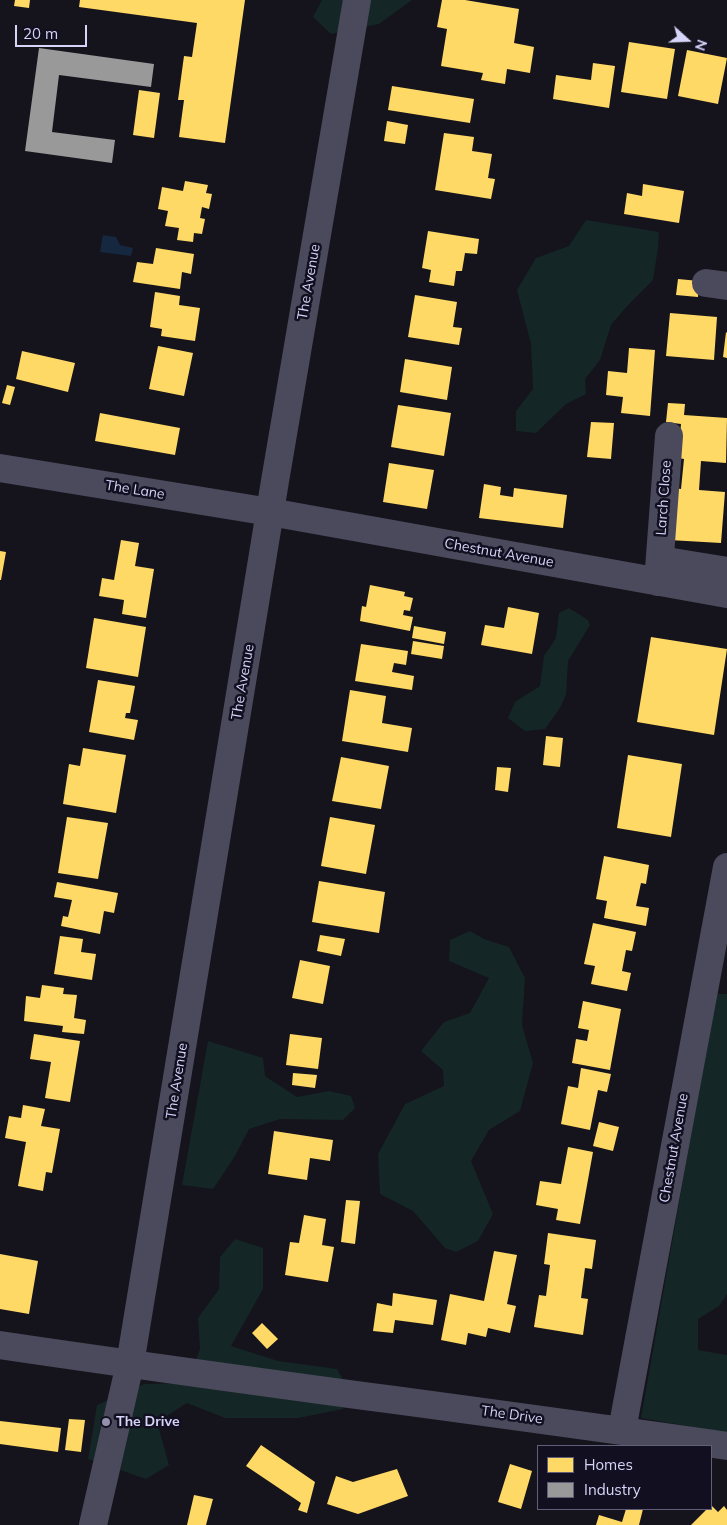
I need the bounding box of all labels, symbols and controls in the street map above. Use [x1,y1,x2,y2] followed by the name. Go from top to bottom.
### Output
[18,15,90,47] scale bar
[662,15,712,65] north arrow
[23,24,58,43] text: 20 m
[691,37,711,53] text: N
[294,243,324,321] street label: The Avenue
[653,460,675,536] street label: Larch Close
[104,477,166,503] street label: The Lane
[443,535,555,571] street label: Chestnut Avenue
[228,643,258,721] street label: The Avenue
[163,1042,191,1120] street label: The Avenue
[656,1092,692,1204] street label: Chestnut Avenue
[480,1402,544,1428] street label: The Drive
[116,1414,180,1430] place label: The Drive
[100,1416,112,1428] marker: The Drive
[537,1445,712,1510] legend
[584,1455,633,1474] text: Homes
[584,1480,641,1499] text: Industry

